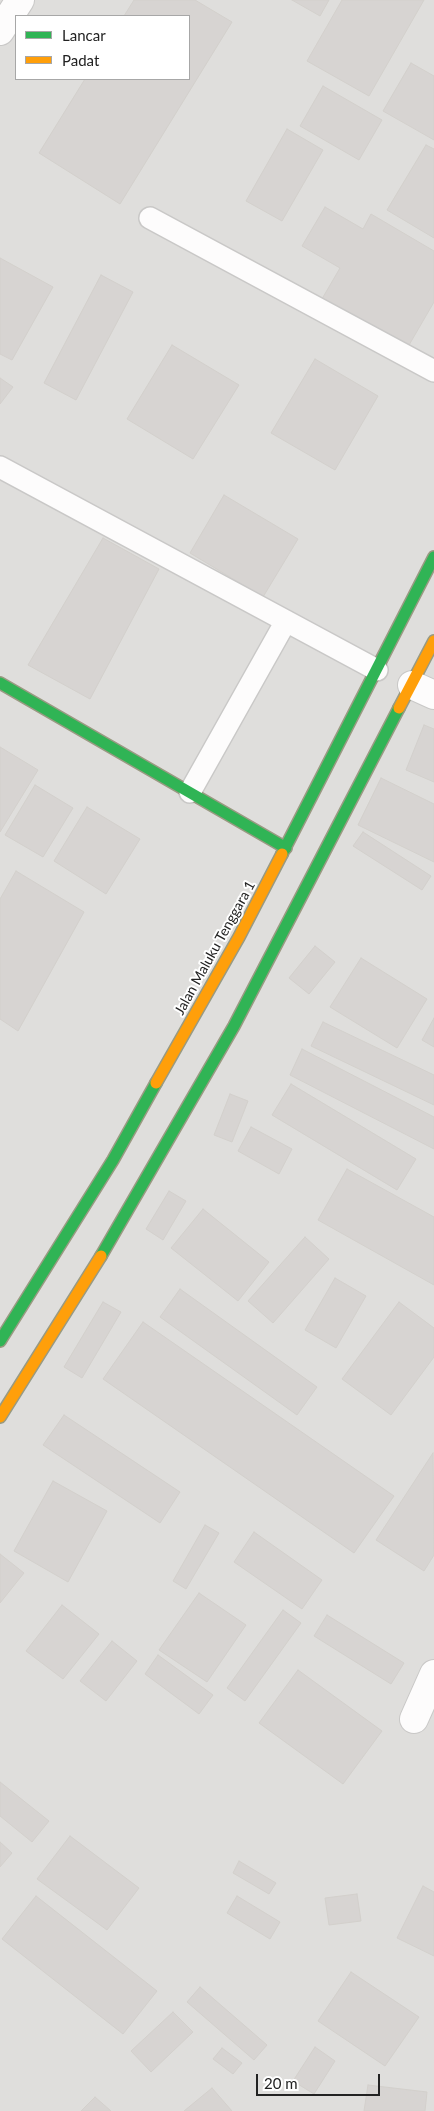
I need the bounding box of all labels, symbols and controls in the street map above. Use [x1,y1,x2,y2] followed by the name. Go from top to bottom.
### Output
[15,15,190,80] legend
[62,26,106,44] text: Lancar
[62,51,99,69] text: Padat
[171,878,259,1018] street label: Jalan Maluku Tenggara 1
[259,2064,383,2096] scale bar
[264,2074,298,2092] text: 20 m

